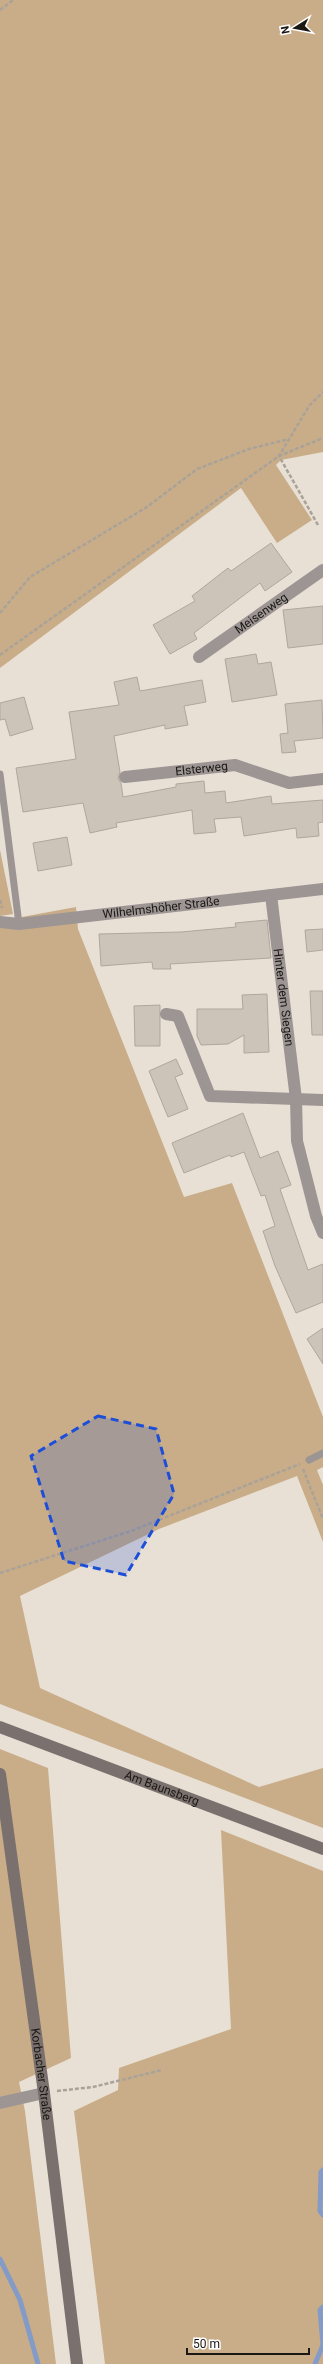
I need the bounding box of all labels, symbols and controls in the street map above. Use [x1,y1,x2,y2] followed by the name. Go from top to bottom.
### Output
[275,8,315,48] north arrow
[279,25,293,35] text: N
[232,590,290,637] street label: Meisenweg
[175,759,228,778] street label: Elsterweg
[102,894,220,921] street label: Wilhelmshöher Straße
[271,948,296,1047] street label: Hinter dem Siegen
[123,1768,201,1809] street label: Am Baunsberg
[28,2027,54,2121] street label: Korbacher Straße
[187,2330,309,2356] scale bar
[193,2337,220,2351] text: 50 m

